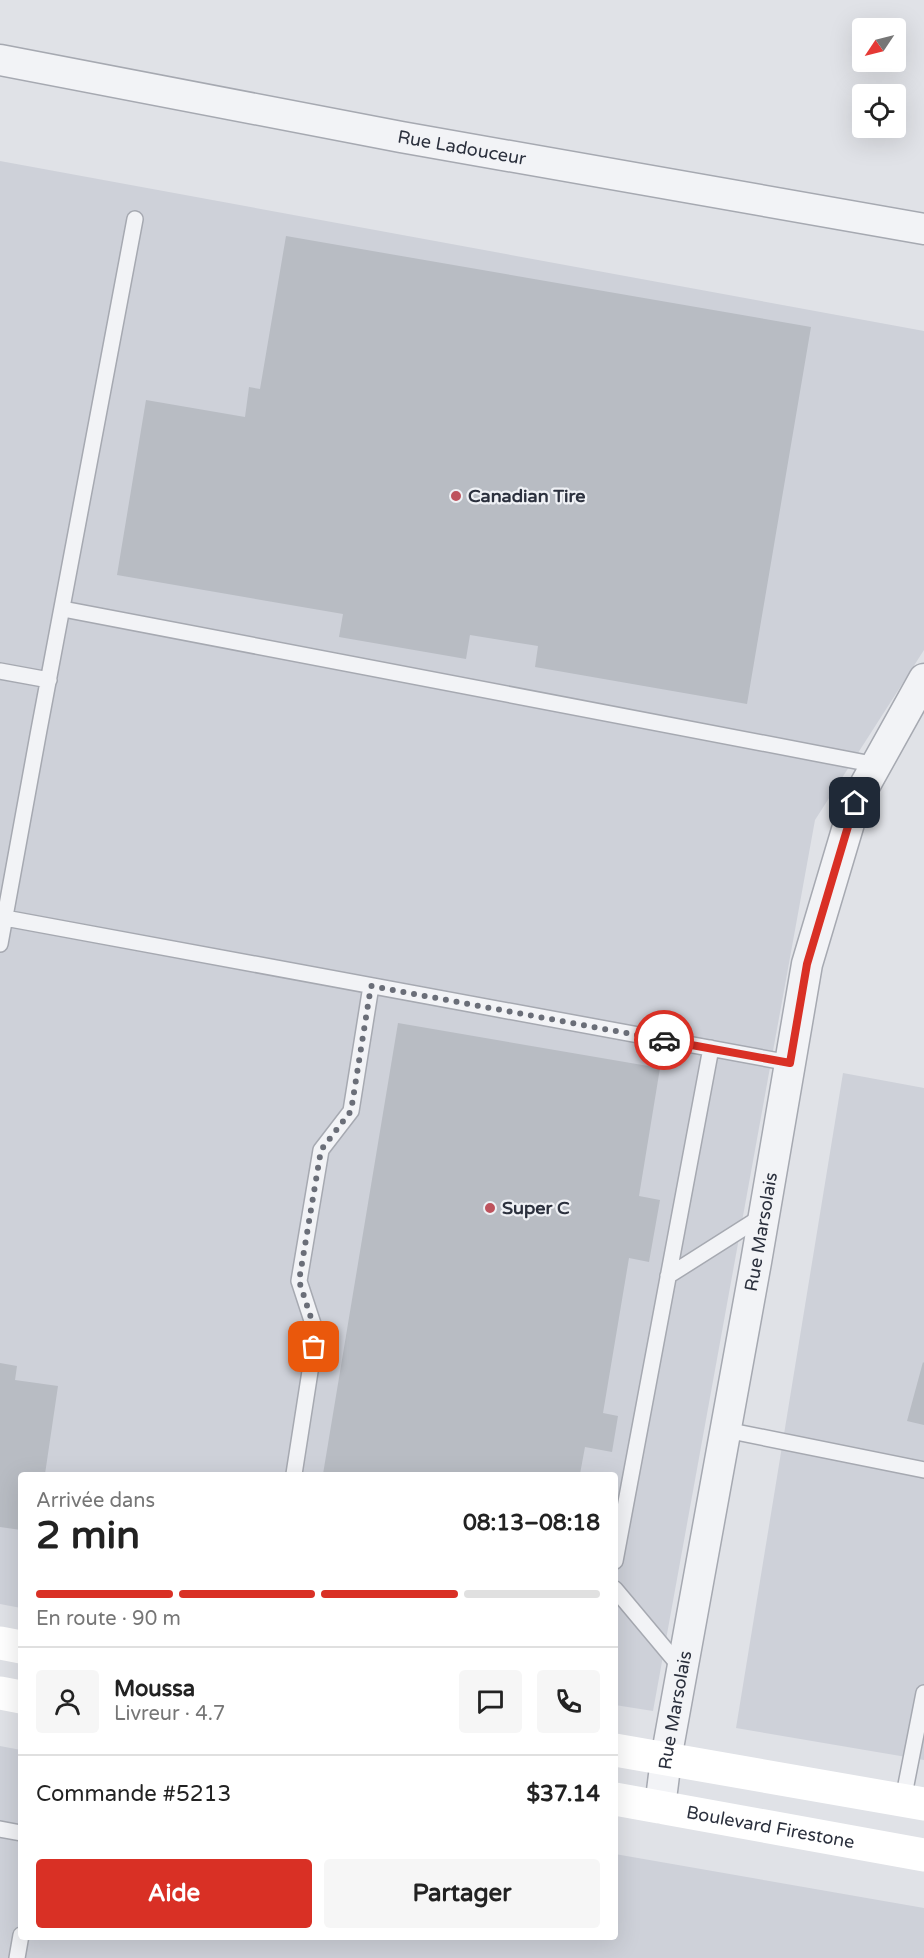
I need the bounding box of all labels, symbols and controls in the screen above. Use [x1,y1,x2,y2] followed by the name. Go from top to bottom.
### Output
[852,18,906,72] north arrow
[852,18,906,138] map controls
[852,84,906,138] button: locate
[396,126,528,170] street label: Rue Ladouceur
[468,485,585,507] place label: Canadian Tire
[449,489,463,503] marker: Canadian Tire
[829,777,880,828] pin
[838,786,871,819] icon: home
[634,1010,694,1070] courier
[648,1024,681,1057] icon: car
[740,1171,782,1293] street label: Rue Marsolais
[502,1197,570,1219] place label: Super C
[483,1201,497,1215] marker: Super C
[288,1321,339,1372] pin
[297,1330,330,1363] icon: bag
[36,1489,155,1513] text: Arrivée dans
[463,1510,600,1536] text: 08:13–08:18
[36,1512,140,1559] text: 2 min
[36,1607,181,1631] text: En route · 90 m
[654,1649,696,1771] street label: Rue Marsolais
[36,1670,99,1733] button: person
[459,1670,522,1733] button: chat
[537,1670,600,1733] button: phone
[114,1676,195,1702] text: Moussa
[114,1702,225,1726] text: Livreur · 4.7
[36,1781,231,1807] text: Commande #5213
[527,1781,600,1807] text: $37.14
[685,1801,856,1853] street label: Boulevard Firestone
[36,1859,312,1928] button: Aide
[324,1859,600,1928] button: Partager

